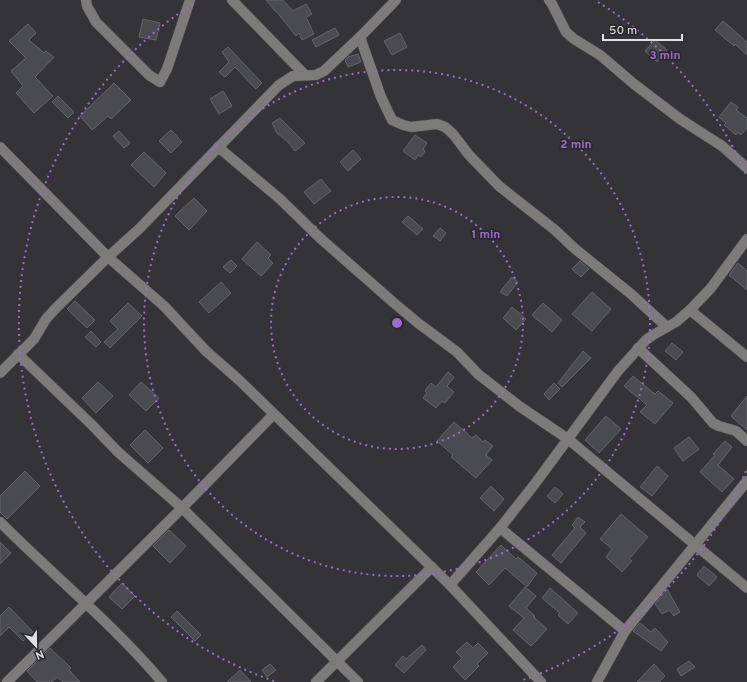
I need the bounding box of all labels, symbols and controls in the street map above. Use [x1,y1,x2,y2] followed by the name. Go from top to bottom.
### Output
[603,16,682,42] scale bar
[609,23,637,39] text: 50 m
[649,48,681,64] text: 3 min
[560,137,592,153] text: 2 min
[472,227,500,243] text: 1 min
[390,316,404,330] centre of rings
[16,626,56,666] north arrow
[33,646,46,662] text: N

